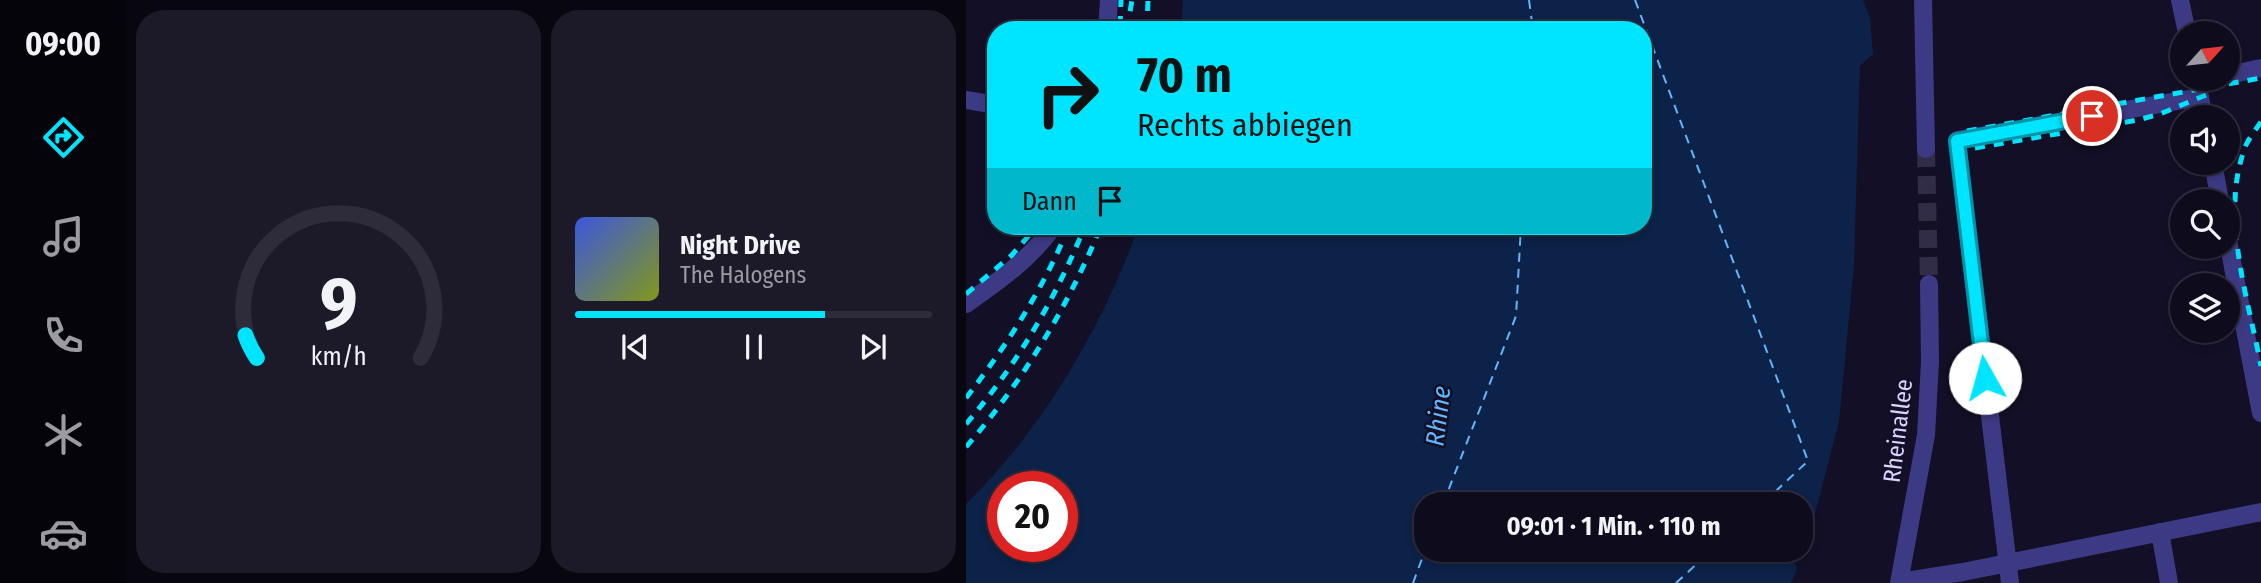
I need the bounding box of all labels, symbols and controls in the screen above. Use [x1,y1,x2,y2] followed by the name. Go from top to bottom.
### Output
[2170,21,2240,91] north arrow
[2170,21,2240,343] map controls
[25,25,101,63] text: 09:00
[1137,46,1232,105] text: 70 m
[1022,49,1113,140] icon: right
[2062,86,2122,146] pin
[2073,97,2111,135] icon: arrive
[2170,105,2240,175] button: sound
[1137,106,1353,144] text: Rechts abbiegen
[39,113,88,162] icon: directions
[1091,182,1129,220] icon: arrive
[1022,186,1077,217] text: Dann
[2170,189,2240,259] button: search
[39,212,88,261] icon: music
[680,230,800,261] text: Night Drive
[320,260,357,347] text: 9
[680,261,806,289] text: The Halogens
[2170,273,2240,343] button: layers
[39,311,88,360] icon: phone
[616,328,654,366] icon: previous
[735,328,773,366] icon: pause
[854,328,892,366] icon: next
[311,341,366,371] text: km/h
[1948,341,2022,415] position arrow
[1878,378,1918,484] street label: Rheinallee
[1419,384,1458,448] water label: Rhine
[39,410,88,459] icon: climate
[987,471,1078,562] speed limit sign: 20
[39,509,88,558] icon: car
[1507,511,1720,542] text: 09:01 · 1 Min. · 110 m

